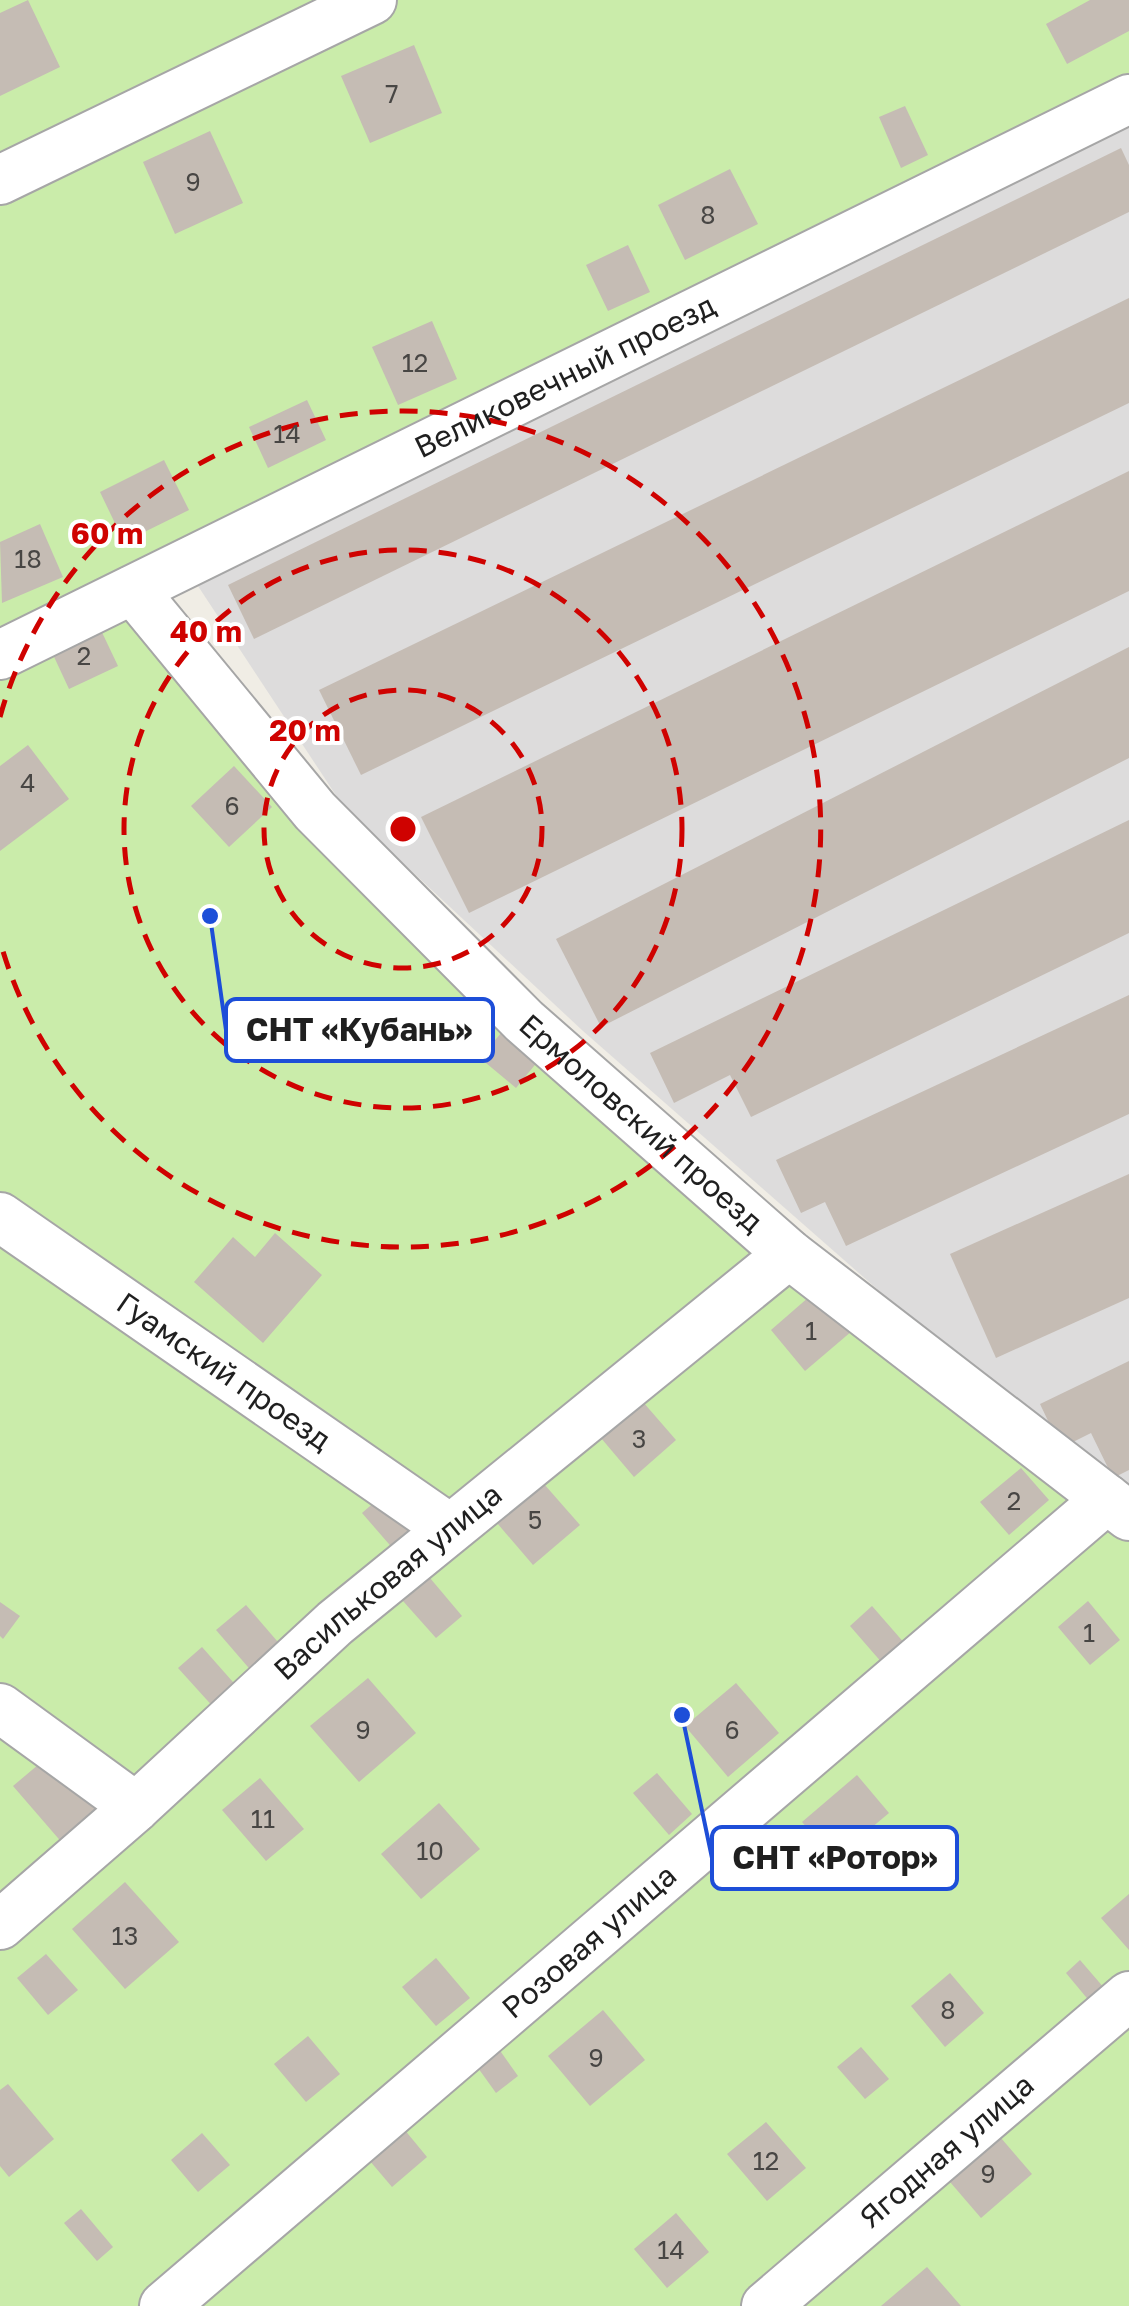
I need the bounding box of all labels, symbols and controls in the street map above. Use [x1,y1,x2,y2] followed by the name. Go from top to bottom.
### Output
[385,78,399,109] house number: 7
[185,166,201,197] house number: 9
[700,199,716,230] house number: 8
[409,287,721,465] street label: Великовечный проезд
[402,347,428,378] house number: 12
[273,418,301,449] house number: 14
[71,515,143,551] text: 60 m
[14,543,42,574] house number: 18
[170,613,242,649] text: 40 m
[77,640,91,671] house number: 2
[269,712,341,748] text: 20 m
[20,767,36,798] house number: 4
[224,790,240,821] house number: 6
[385,811,421,847] centre of rings
[226,999,493,1061] callout: СНТ «Кубань»
[512,1006,770,1239] street label: Ермоловский проезд
[246,1010,472,1048] text: СНТ «Кубань»
[110,1284,338,1458] street label: Гуамский проезд
[805,1315,817,1346] house number: 1
[632,1423,646,1454] house number: 3
[266,1476,509,1687] street label: Васильковая улица
[1007,1485,1021,1516] house number: 2
[528,1504,542,1535] house number: 5
[1083,1617,1095,1648] house number: 1
[355,1714,371,1745] house number: 9
[724,1714,740,1745] house number: 6
[251,1803,275,1834] house number: 11
[712,1827,957,1889] callout: СНТ «Ротор»
[416,1835,444,1866] house number: 10
[732,1838,938,1876] text: СНТ «Ротор»
[494,1857,683,2026] street label: Розовая улица
[112,1920,138,1951] house number: 13
[940,1994,956,2025] house number: 8
[588,2042,604,2073] house number: 9
[852,2066,1041,2235] street label: Ягодная улица
[753,2145,779,2176] house number: 12
[980,2158,996,2189] house number: 9
[657,2234,685,2265] house number: 14

